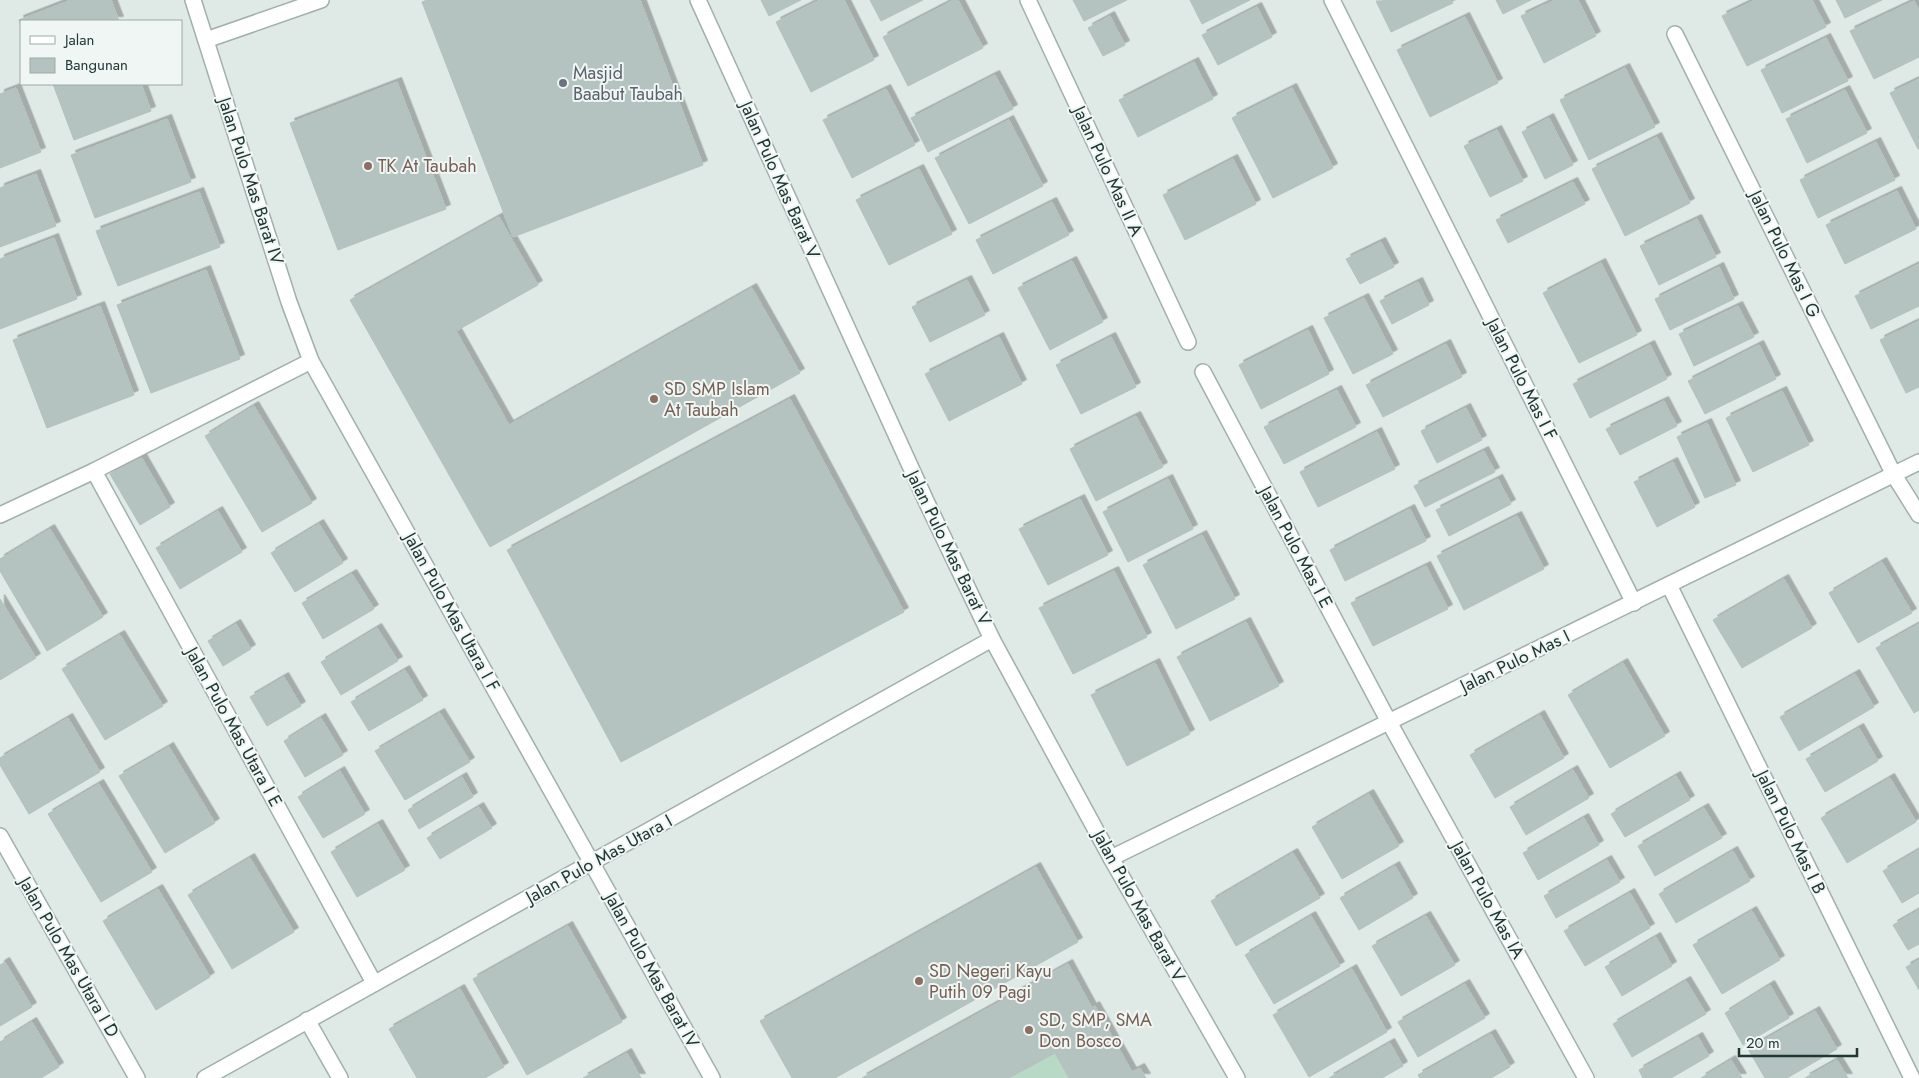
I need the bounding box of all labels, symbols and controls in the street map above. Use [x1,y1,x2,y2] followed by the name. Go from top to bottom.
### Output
[20,20,182,85] legend
[63,29,94,51] text: Jalan
[65,54,128,76] text: Bangunan
[573,60,683,107] place label: Masjid Baabut Taubah
[557,77,569,89] marker: Masjid Baabut Taubah
[211,92,290,268] street label: Jalan Pulo Mas Barat IV
[733,95,826,263] street label: Jalan Pulo Mas Barat V
[1066,100,1150,240] street label: Jalan Pulo Mas II A
[378,153,477,179] place label: TK At Taubah
[362,160,374,172] marker: TK At Taubah
[1742,184,1827,322] street label: Jalan Pulo Mas I G
[1479,312,1564,444] street label: Jalan Pulo Mas I F
[664,376,770,423] place label: SD SMP Islam At Taubah
[648,393,660,405] marker: SD SMP Islam At Taubah
[899,464,998,630] street label: Jalan Pulo Mas Barat V
[1252,480,1339,613] street label: Jalan Pulo Mas I E
[396,526,507,696] street label: Jalan Pulo Mas Utara I F
[1454,623,1574,700] street label: Jalan Pulo Mas I
[178,641,289,812] street label: Jalan Pulo Mas Utara I E
[1749,764,1832,898] street label: Jalan Pulo Mas I B
[519,808,677,911] street label: Jalan Pulo Mas Utara I
[1085,824,1192,987] street label: Jalan Pulo Mas Barat V
[1444,835,1531,964] street label: Jalan Pulo Mas IA
[11,870,126,1042] street label: Jalan Pulo Mas Utara I D
[597,886,706,1053] street label: Jalan Pulo Mas Barat IV
[929,958,1052,1005] place label: SD Negeri Kayu Putih 09 Pagi
[913,975,925,987] marker: SD Negeri Kayu Putih 09 Pagi
[1039,1007,1152,1054] place label: SD, SMP, SMA Don Bosco
[1023,1024,1035,1036] marker: SD, SMP, SMA Don Bosco
[1739,1026,1856,1058] scale bar
[1746,1032,1780,1054] text: 20 m

